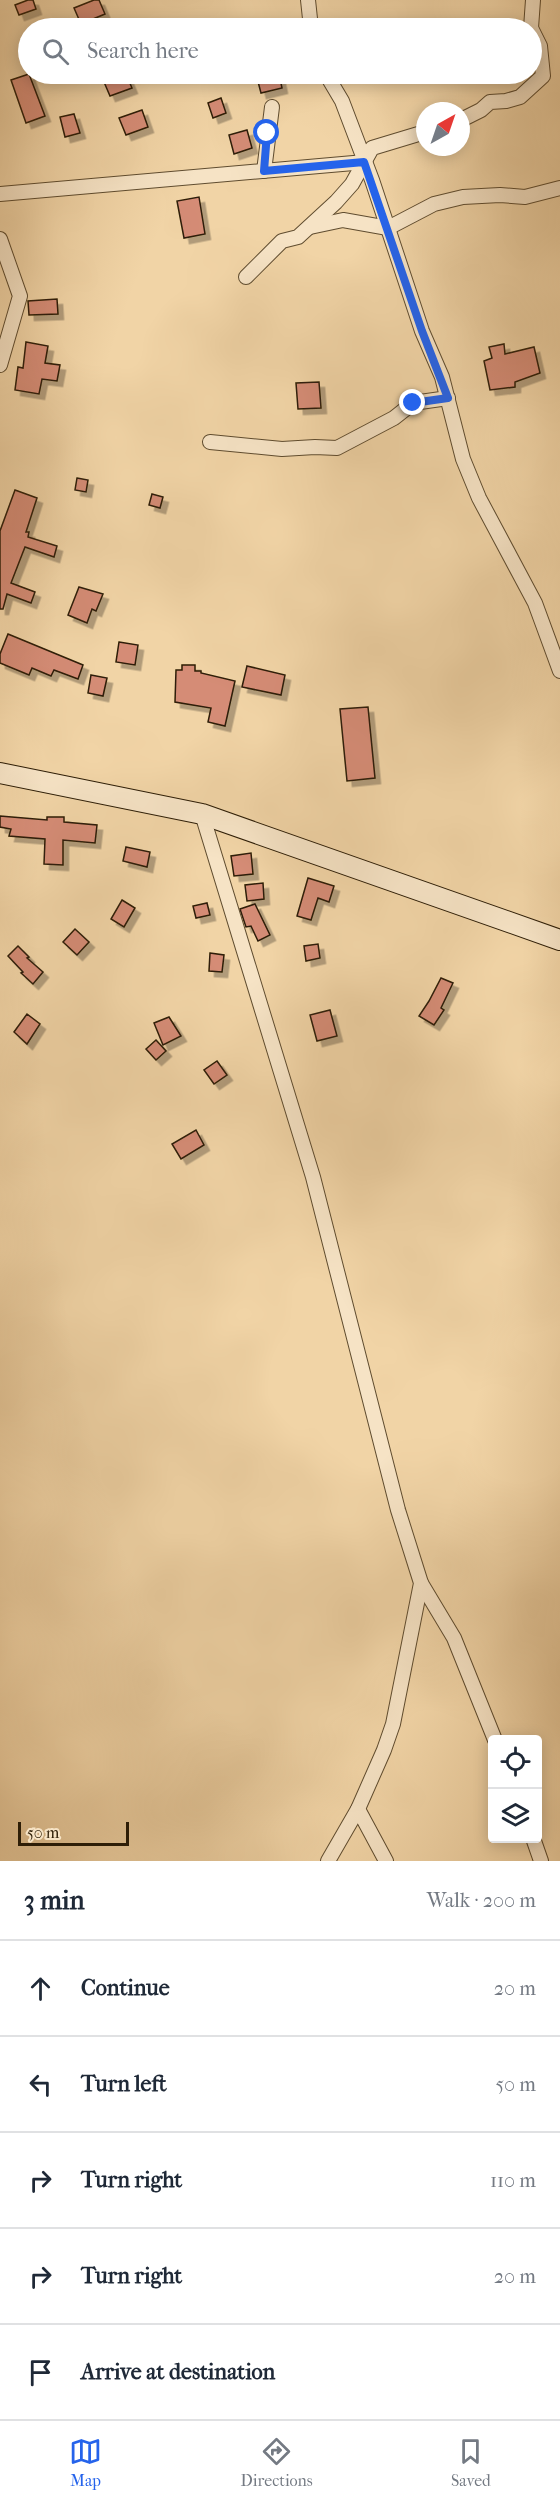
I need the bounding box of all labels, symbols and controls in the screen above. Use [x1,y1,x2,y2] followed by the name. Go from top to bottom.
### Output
[18,18,542,84] search box
[39,35,72,68] icon: search
[87,38,199,64] text: Search here
[416,102,470,156] north arrow
[253,119,279,145] route start
[399,389,425,415] route end
[488,1735,542,1843] map controls
[488,1735,542,1789] button: locate
[488,1789,542,1843] button: layers
[18,1819,129,1846] scale bar
[27,1823,59,1842] text: 50 m
[24,1885,85,1916] text: 3 min
[427,1889,536,1912] text: Walk · 200 m
[24,1972,57,2005] icon: ahead
[81,1975,170,2001] text: Continue
[494,1977,536,2000] text: 20 m
[24,2068,57,2101] icon: left
[81,2071,167,2097] text: Turn left
[495,2073,536,2096] text: 50 m
[24,2164,57,2197] icon: right
[81,2167,182,2193] text: Turn right
[490,2169,536,2192] text: 110 m
[24,2260,57,2293] icon: right
[81,2263,182,2289] text: Turn right
[494,2265,536,2288] text: 20 m
[24,2356,57,2389] icon: arrive
[81,2359,275,2385] text: Arrive at destination
[69,2435,102,2490] tab: Map
[241,2435,313,2490] tab: Directions
[451,2435,491,2490] tab: Saved

